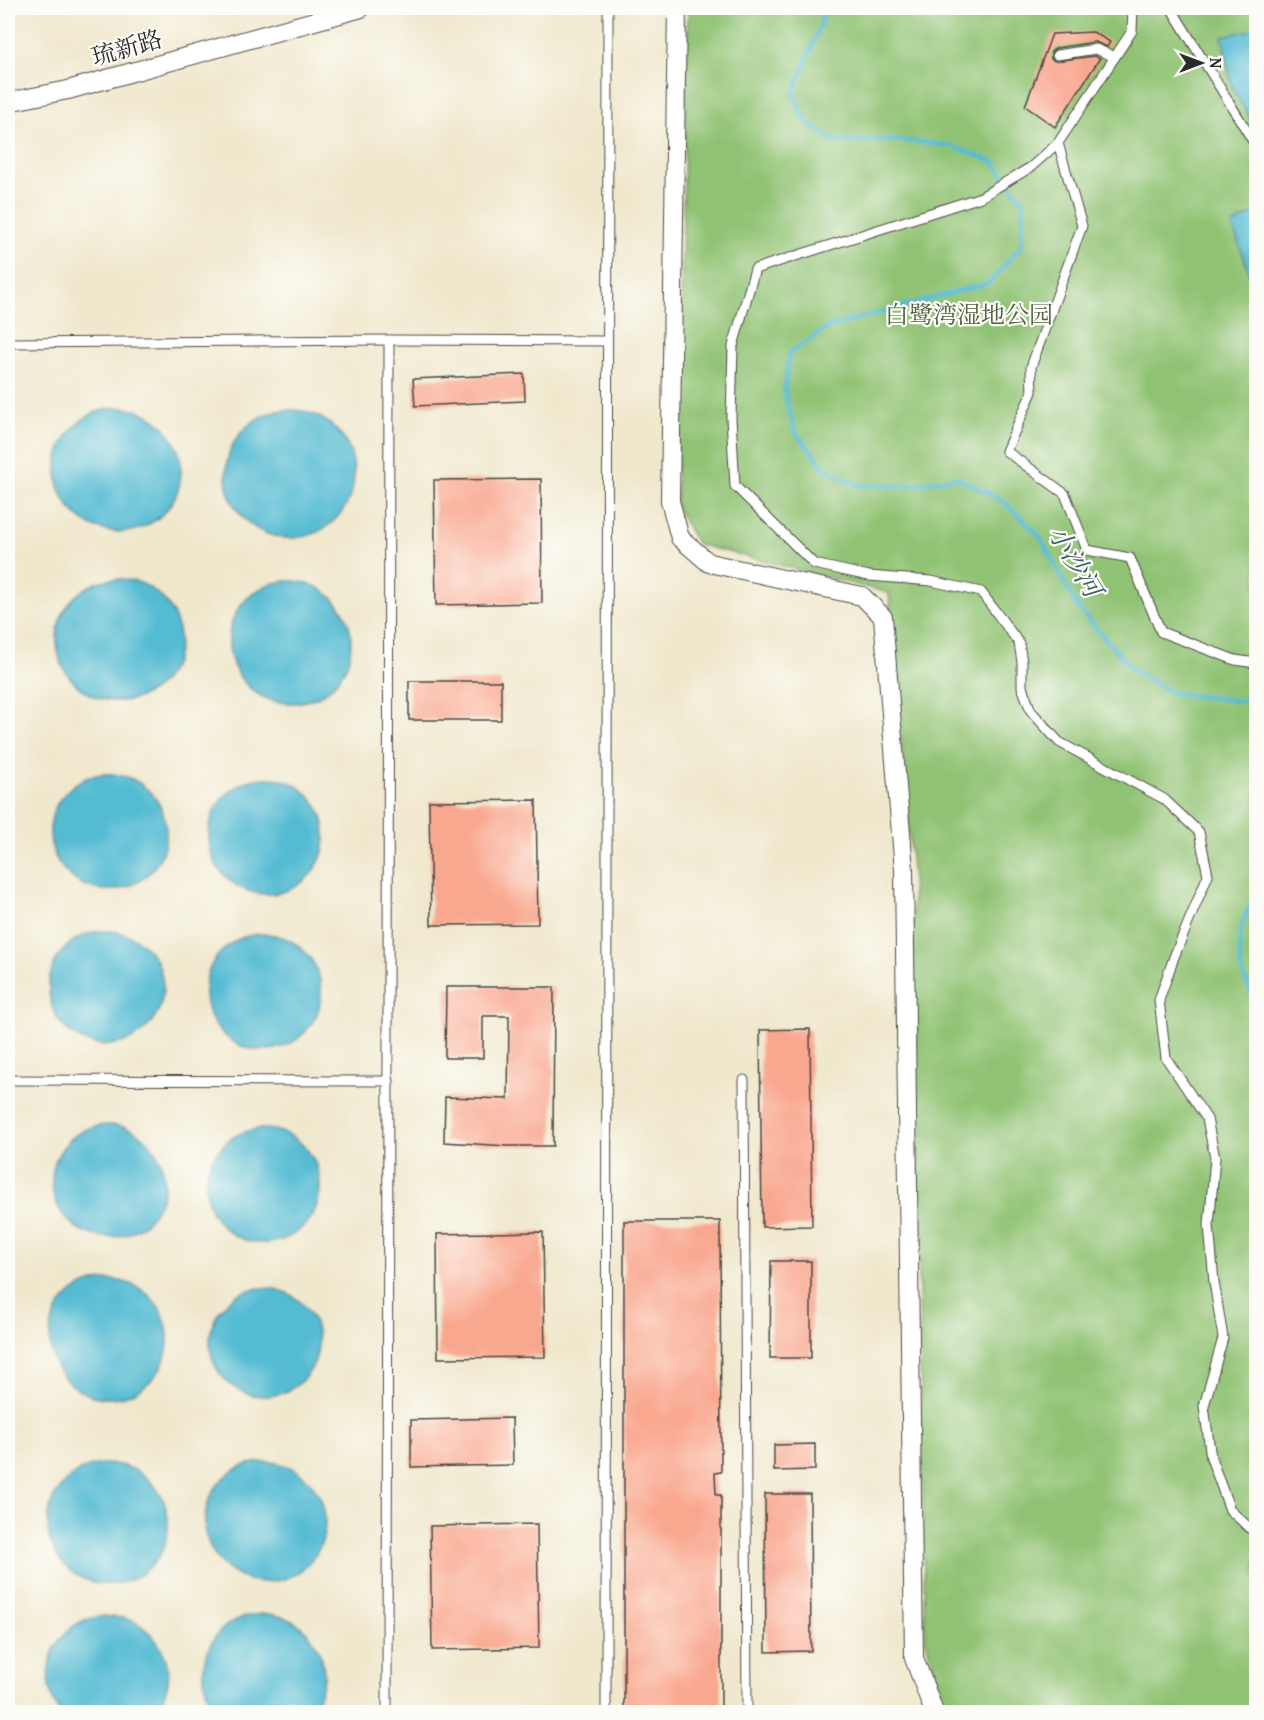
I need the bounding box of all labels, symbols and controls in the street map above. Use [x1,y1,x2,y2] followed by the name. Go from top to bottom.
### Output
[87,21,166,74] street label: 琉新路
[1171,33,1231,93] north arrow
[1204,58,1228,69] text: N
[885,297,1053,332] park label: 白鹭湾湿地公园
[1039,517,1114,608] water label: 小沙河

